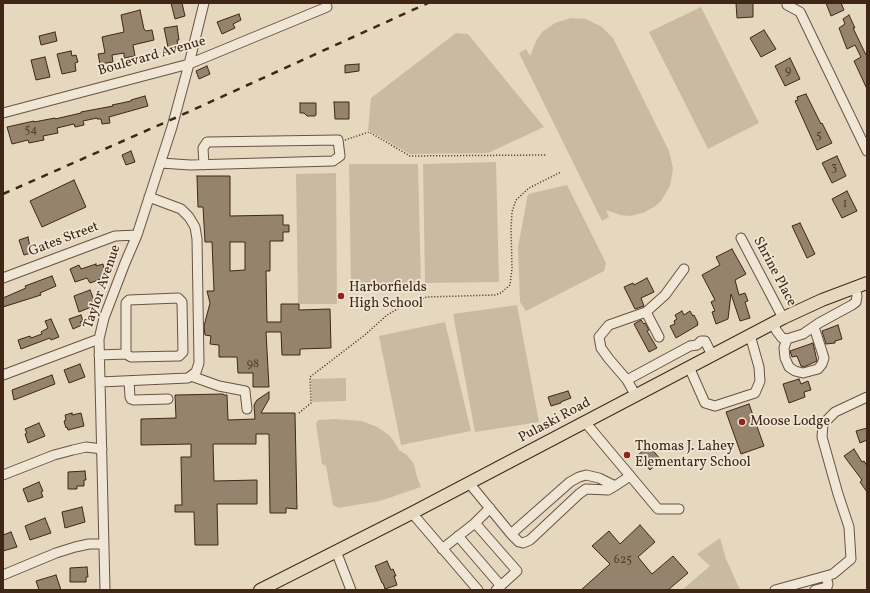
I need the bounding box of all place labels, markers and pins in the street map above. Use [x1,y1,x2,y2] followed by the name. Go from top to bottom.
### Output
[349,280,427,312] place label: Harborfields High School
[336,291,346,301] marker: Harborfields High School
[750,414,830,430] place label: Moose Lodge
[737,417,747,427] marker: Moose Lodge
[635,439,751,472] place label: Thomas J. Lahey Elementary School
[622,450,632,460] marker: Thomas J. Lahey Elementary School

